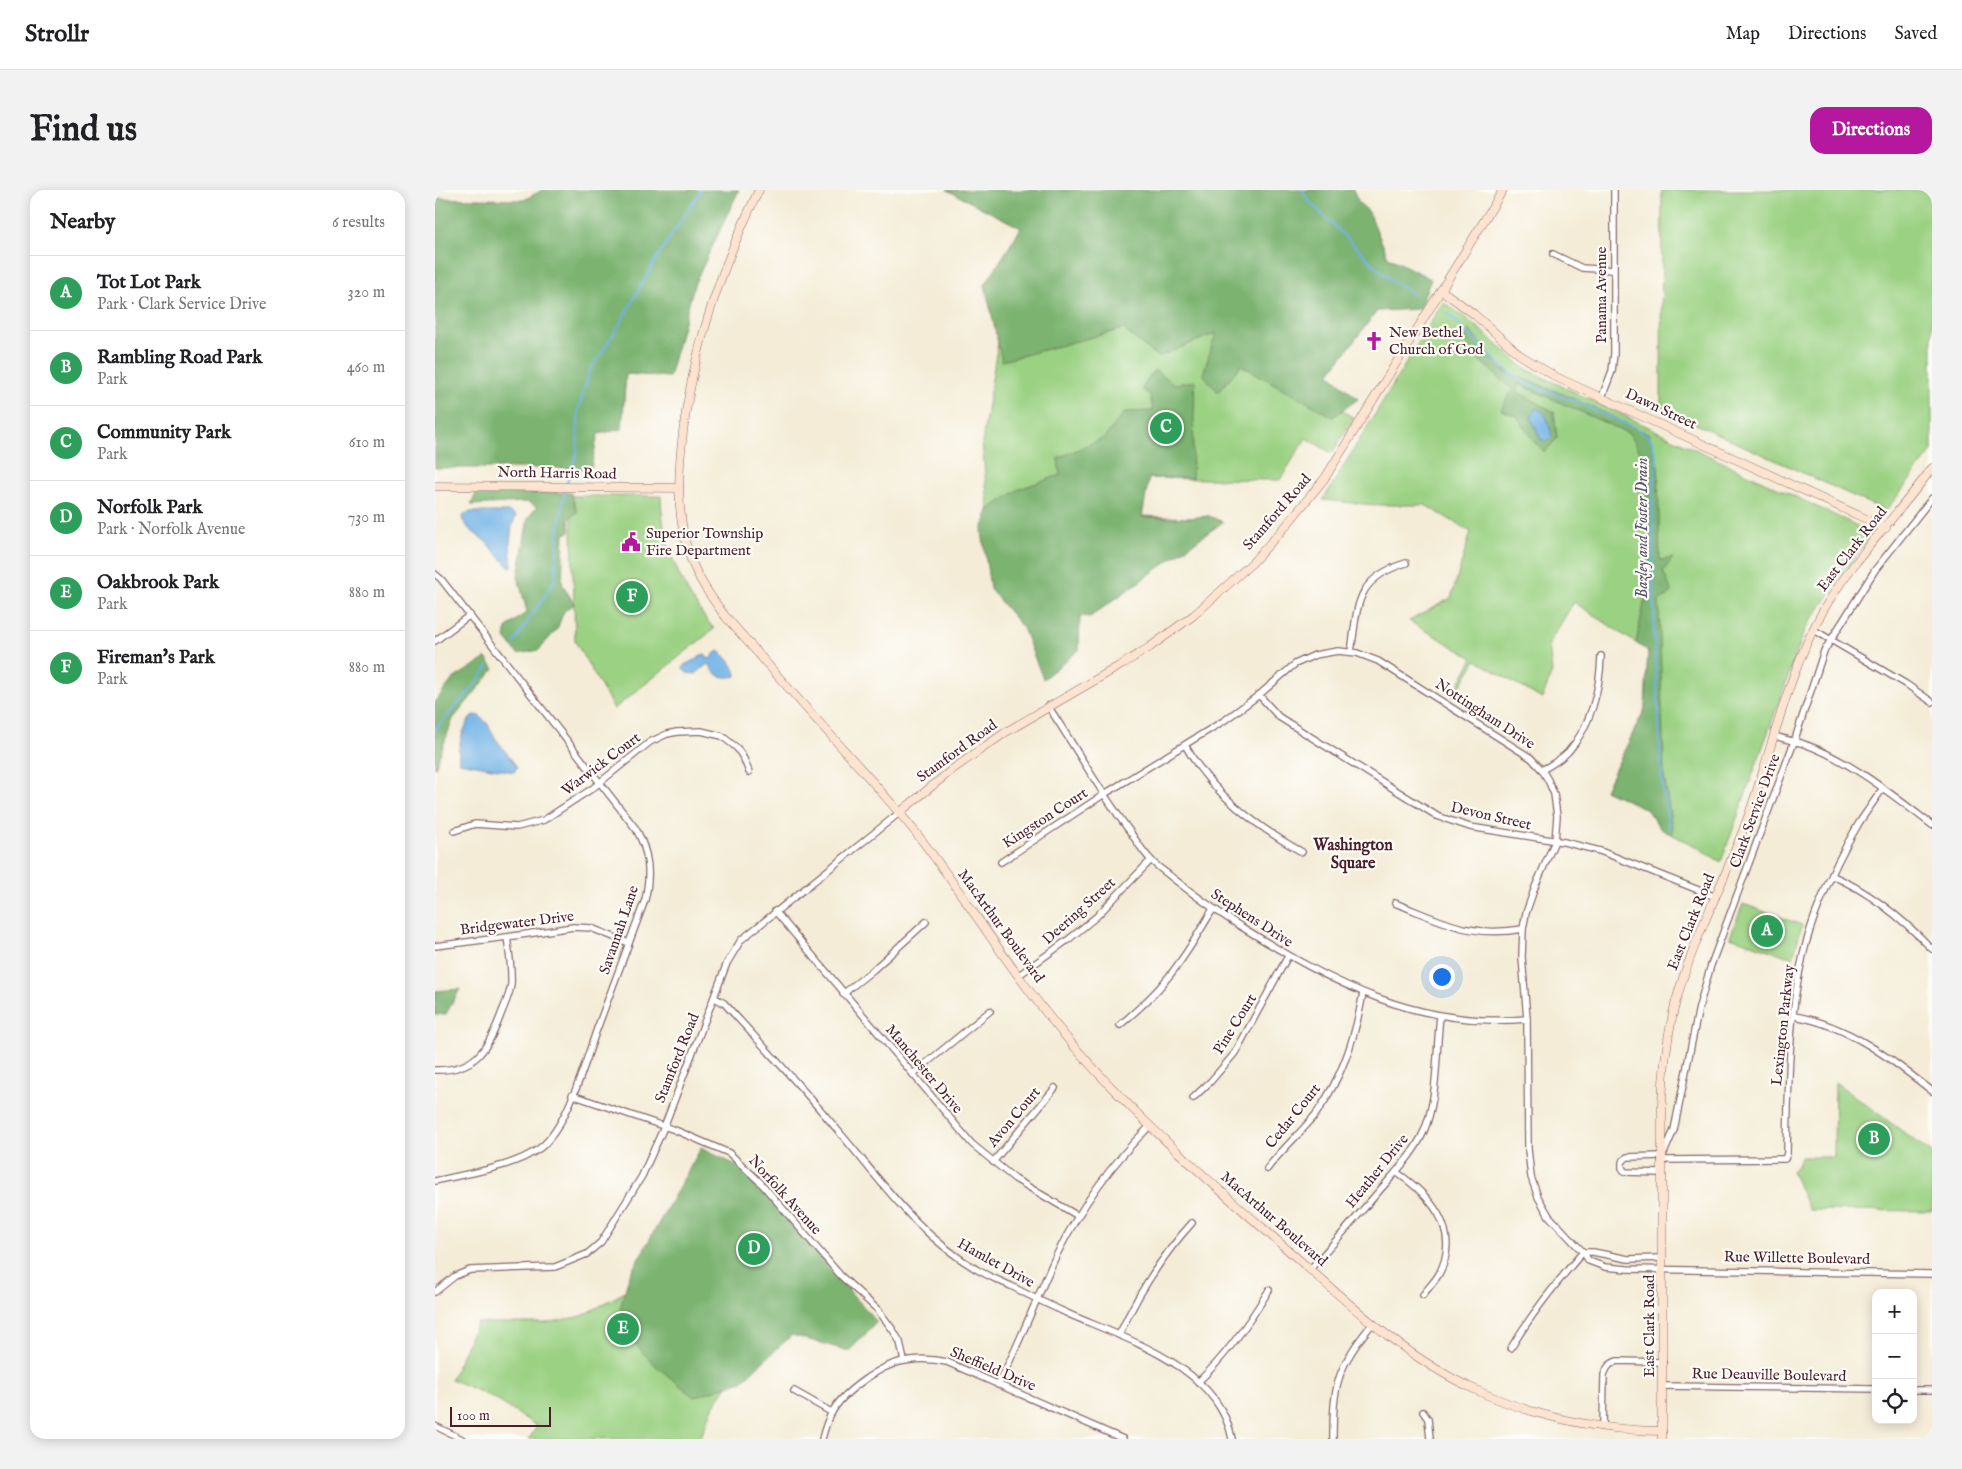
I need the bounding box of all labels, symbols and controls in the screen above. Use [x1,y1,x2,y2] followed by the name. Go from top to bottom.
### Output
[25,19,89,50] text: Strollr
[1726,23,1760,46] text: Map
[1788,23,1866,46] text: Directions
[1894,23,1937,46] text: Saved
[1810,107,1932,154] button: Directions
[30,108,137,153] text: Find us
[50,209,115,236] text: Nearby
[332,213,385,233] text: 6 results
[1592,247,1611,343] street label: Panama Avenue
[97,271,201,295] text: Tot Lot Park
[61,283,71,303] text: A
[348,283,385,303] text: 320 m
[97,295,266,315] text: Park · Clark Service Drive
[1389,323,1484,359] place label: New Bethel Church of God
[1363,330,1385,352] church icon: New Bethel Church of God
[97,346,262,370] text: Rambling Road Park
[61,358,71,378] text: B
[347,358,385,378] text: 460 m
[97,370,127,390] text: Park
[1622,384,1700,434] street label: Dawn Street
[1150,409,1182,447] pin: C
[97,421,231,445] text: Community Park
[60,433,72,453] text: C
[349,433,385,453] text: 610 m
[97,445,127,465] text: Park
[1633,457,1653,599] water label: Bazley and Foster Drain
[497,462,618,484] street label: North Harris Road
[1239,469,1316,554] street label: Stamford Road
[97,496,203,520] text: Norfolk Park
[1813,502,1892,595] street label: East Clark Road
[60,508,72,528] text: D
[348,508,385,528] text: 730 m
[97,520,245,540] text: Park · Norfolk Avenue
[646,524,763,560] place label: Superior Township Fire Department
[620,531,642,553] public building icon: Superior Township Fire Department
[97,571,219,595] text: Oakbrook Park
[616,578,648,616] pin: F
[60,583,72,603] text: E
[349,583,385,603] text: 880 m
[97,595,127,615] text: Park
[97,646,215,670] text: Fireman's Park
[61,658,71,678] text: F
[349,658,385,678] text: 880 m
[97,670,127,690] text: Park
[1431,675,1539,753] street label: Nottingham Drive
[913,715,1002,787] street label: Stamford Road
[558,728,644,800] street label: Warwick Court
[1725,751,1785,871] street label: Clark Service Drive
[999,783,1091,853] street label: Kingston Court
[1449,798,1533,834] street label: Devon Street
[1312,836,1393,874] district label: Washington Square
[953,866,1049,987] street label: MacArthur Boulevard
[1663,870,1719,973] street label: East Clark Road
[1038,873,1120,949] street label: Deering Street
[595,883,643,977] street label: Savannah Lane
[1207,884,1297,952] street label: Stephens Drive
[459,907,575,939] street label: Bridgewater Drive
[1751,912,1783,950] pin: A
[1767,963,1799,1086] street label: Lexington Parkway
[1429,964,1455,990] your location
[1209,990,1261,1058] street label: Pine Court
[650,1009,704,1106] street label: Stamford Road
[881,1020,967,1118] street label: Manchester Drive
[1261,1080,1325,1152] street label: Cedar Court
[983,1083,1045,1152] street label: Avon Court
[1858,1120,1890,1158] pin: B
[1341,1130,1413,1212] street label: Heather Drive
[744,1151,826,1239] street label: Norfolk Avenue
[1217,1167,1332,1271] street label: MacArthur Boulevard
[738,1230,770,1268] pin: D
[954,1234,1038,1292] street label: Hamlet Drive
[1724,1247,1871,1269] street label: Rue Willette Boulevard
[1640,1274,1659,1377] street label: East Clark Road
[1872,1289,1917,1424] map controls
[1872,1289,1917,1334] button: +
[607,1310,639,1348] pin: E
[1872,1334,1917,1379] button: −
[947,1342,1039,1396] street label: Sheffield Drive
[1691,1364,1847,1386] street label: Rue Deauville Boulevard
[1872,1379,1917,1424] button: locate
[450,1404,551,1427] scale bar
[457,1407,490,1425] text: 100 m

